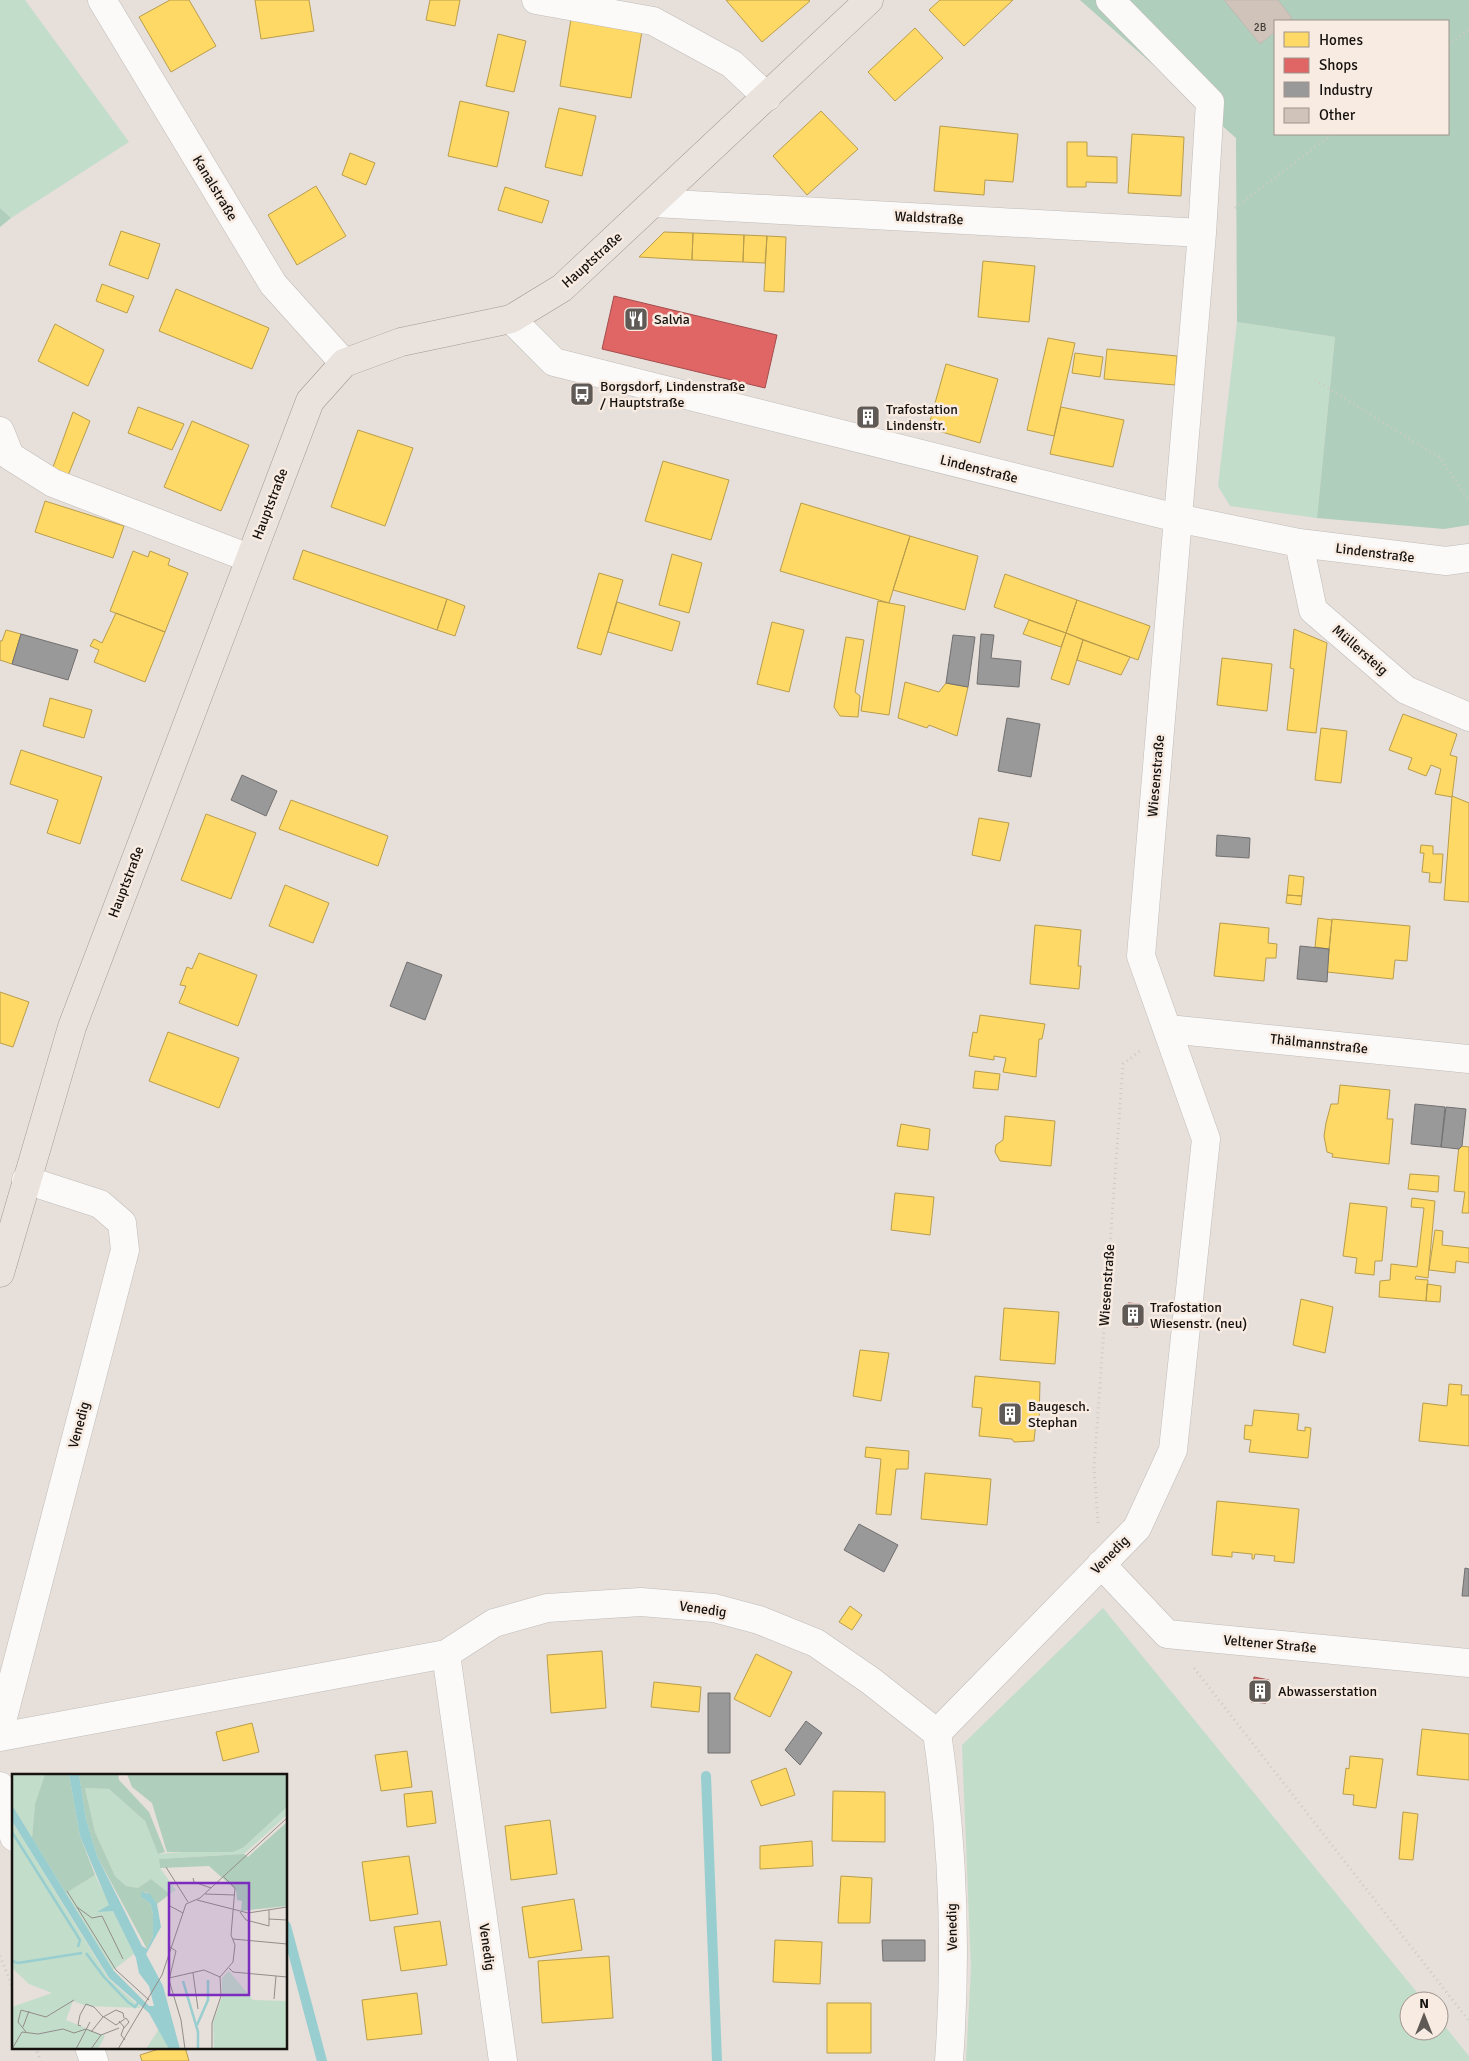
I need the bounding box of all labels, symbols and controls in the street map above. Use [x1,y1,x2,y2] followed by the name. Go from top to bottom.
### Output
[1274,20,1449,135] legend
[1254,21,1267,34] house number: 2B
[1319,31,1363,49] text: Homes
[1319,56,1358,74] text: Shops
[1319,81,1372,99] text: Industry
[1319,106,1356,124] text: Other
[189,152,241,224] street label: Kanalstraße
[894,208,964,228] street label: Waldstraße
[558,228,626,292] street label: Hauptstraße
[623,306,649,332] restaurant icon: Salvia
[654,311,690,328] place label: Salvia
[600,378,745,411] place label: Borgsdorf, Lindenstraße / Hauptstraße
[569,381,595,407] bus stop icon: Borgsdorf, Lindenstraße / Hauptstraße
[886,401,958,434] place label: Trafostation Lindenstr.
[855,404,881,430] building icon: Trafostation Lindenstr.
[938,451,1020,487] street label: Lindenstraße
[249,466,291,542] street label: Hauptstraße
[1335,540,1415,566] street label: Lindenstraße
[1329,621,1391,679] street label: Müllersteig
[1144,734,1168,818] street label: Wiesenstraße
[105,844,147,920] street label: Hauptstraße
[1269,1030,1369,1058] street label: Thälmannstraße
[1096,1243,1118,1327] street label: Wiesenstraße
[1150,1299,1247,1332] place label: Trafostation Wiesenstr. (neu)
[1120,1302,1146,1328] building icon: Trafostation Wiesenstr. (neu)
[1028,1398,1090,1431] place label: Baugesch. Stephan
[65,1400,93,1450] street label: Venedig
[997,1401,1023,1427] building icon: Baugesch. Stephan
[1087,1532,1133,1578] street label: Venedig
[678,1597,728,1621] street label: Venedig
[1223,1631,1317,1657] street label: Veltener Straße
[1247,1678,1273,1704] building icon: Abwasserstation
[1278,1683,1377,1700] place label: Abwasserstation
[12,1774,288,2048] inset map
[943,1903,961,1951] street label: Venedig
[475,1922,499,1972] street label: Venedig
[1399,1991,1449,2041] north arrow
[1419,1995,1429,2012] text: N

